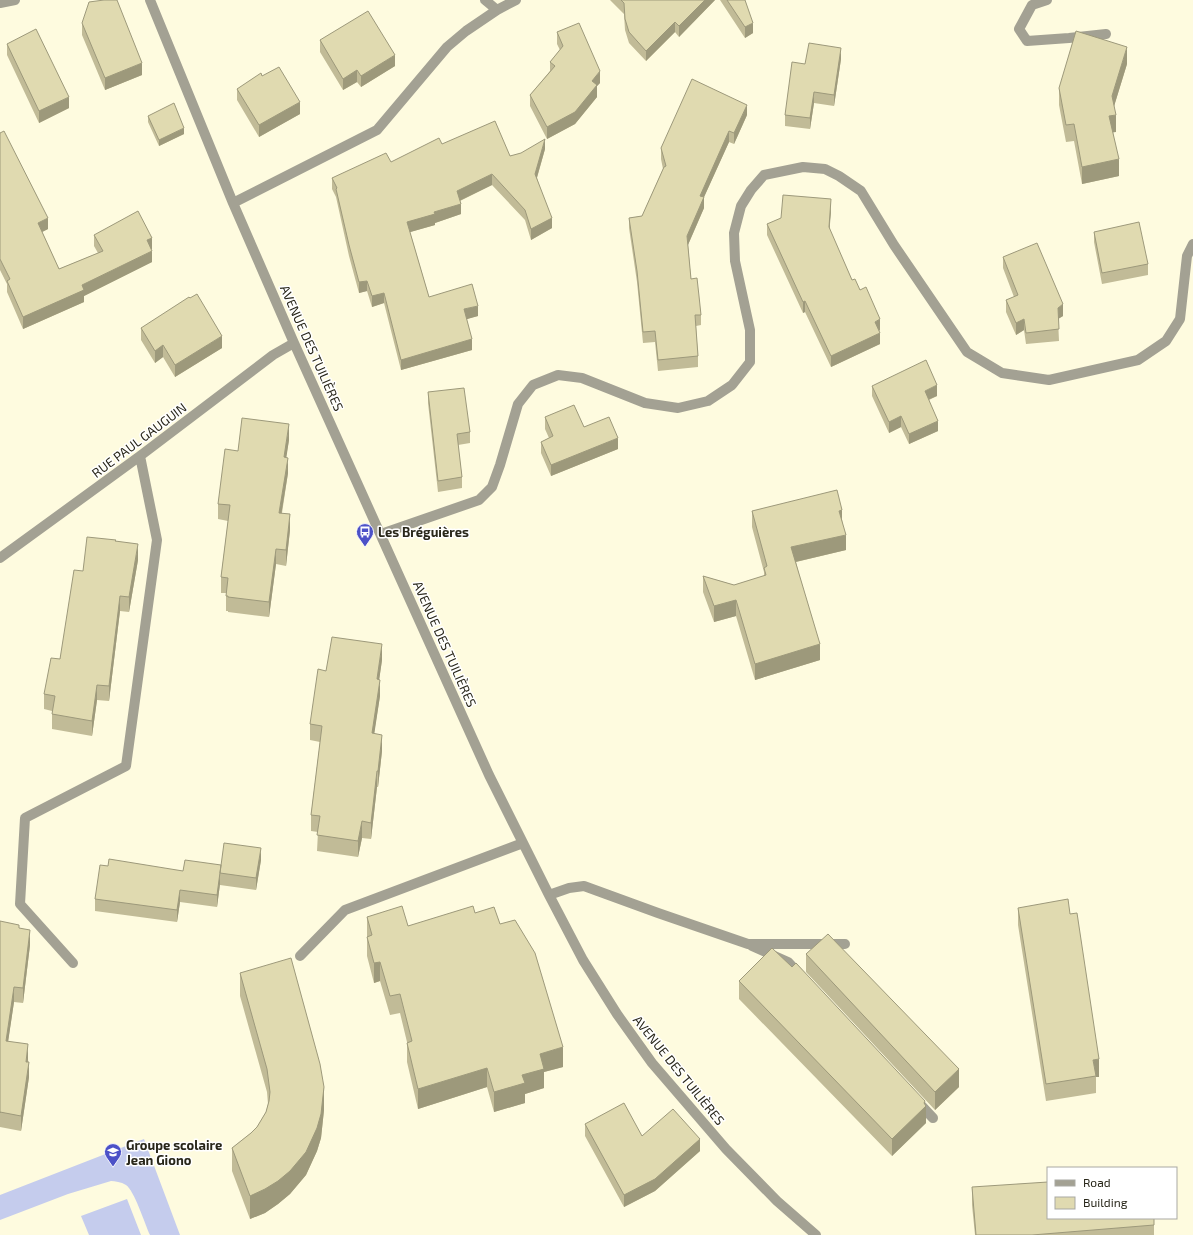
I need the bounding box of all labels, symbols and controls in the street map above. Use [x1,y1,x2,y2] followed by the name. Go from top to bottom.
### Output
[277,282,348,413] street label: AVENUE DES TUILIÈRES
[89,399,189,481] street label: RUE PAUL GAUGUIN
[355,522,375,547] bus stop icon: Les Bréguières
[378,524,469,540] place label: Les Bréguières
[410,578,481,709] street label: AVENUE DES TUILIÈRES
[630,1011,729,1128] street label: AVENUE DES TUILIÈRES
[126,1137,222,1168] place label: Groupe scolaire Jean Giono
[103,1142,123,1167] school or university icon: Groupe scolaire Jean Giono
[1047,1167,1177,1219] legend
[1083,1175,1111,1189] text: Road
[1083,1195,1128,1209] text: Building

